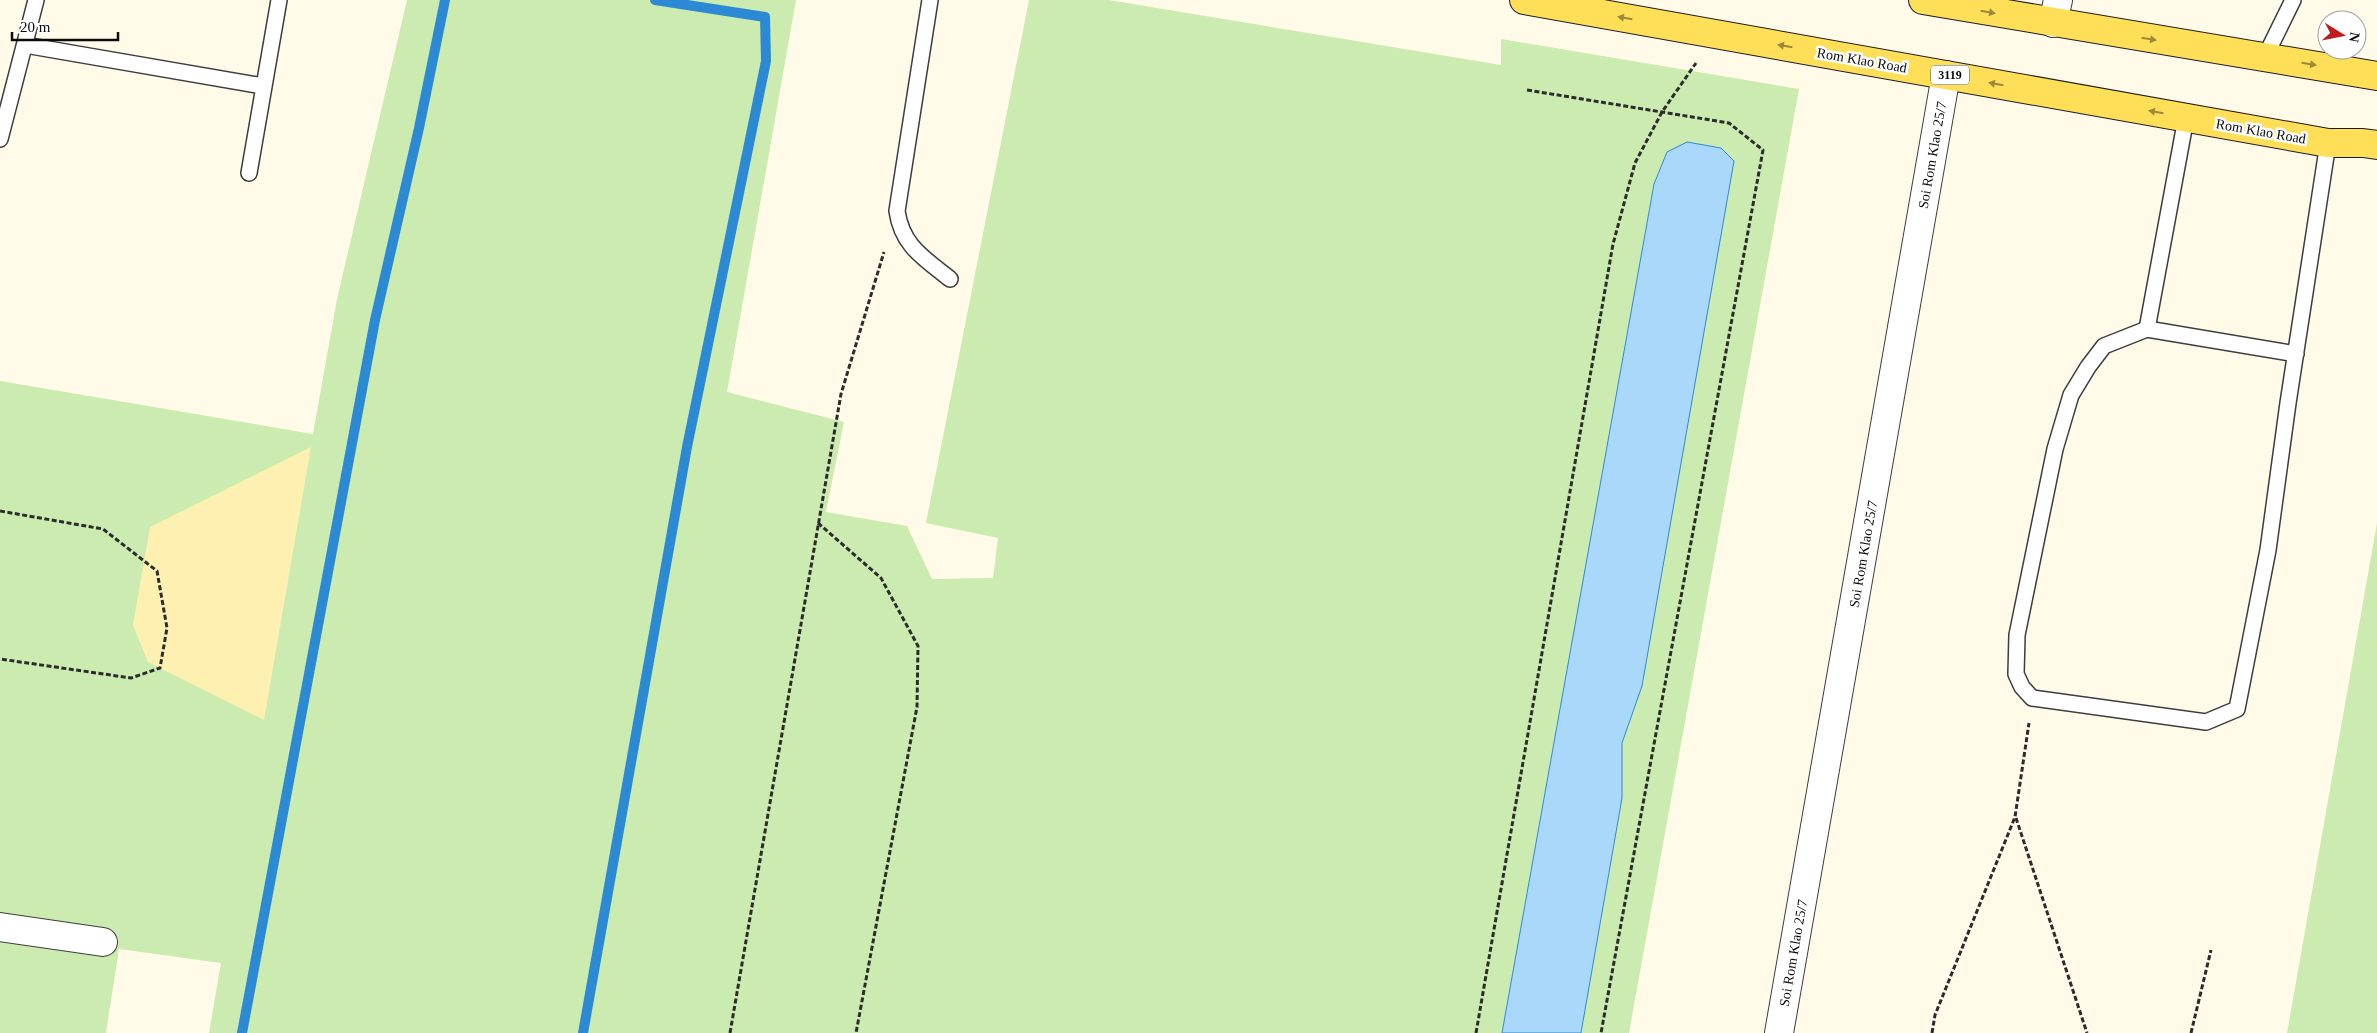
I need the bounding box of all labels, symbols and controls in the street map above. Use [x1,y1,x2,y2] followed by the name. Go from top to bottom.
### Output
[1981,8,1997,16] one-way arrow
[12,10,119,42] scale bar
[2317,10,2367,60] north arrow
[1616,13,1632,21] one-way arrow
[20,19,51,35] text: 20 m
[2346,31,2363,43] text: N
[2141,35,2157,43] one-way arrow
[1776,42,1792,50] one-way arrow
[1816,45,1908,76] street label: Rom Klao Road
[2301,61,2317,69] one-way arrow
[1931,66,1969,84] road number: 3119
[1988,79,2004,87] one-way arrow
[1916,100,1949,210] street label: Soi Rom Klao 25/7
[2148,108,2164,116] one-way arrow
[2215,116,2307,147] street label: Rom Klao Road
[1847,499,1880,609] street label: Soi Rom Klao 25/7
[1777,898,1810,1008] street label: Soi Rom Klao 25/7

